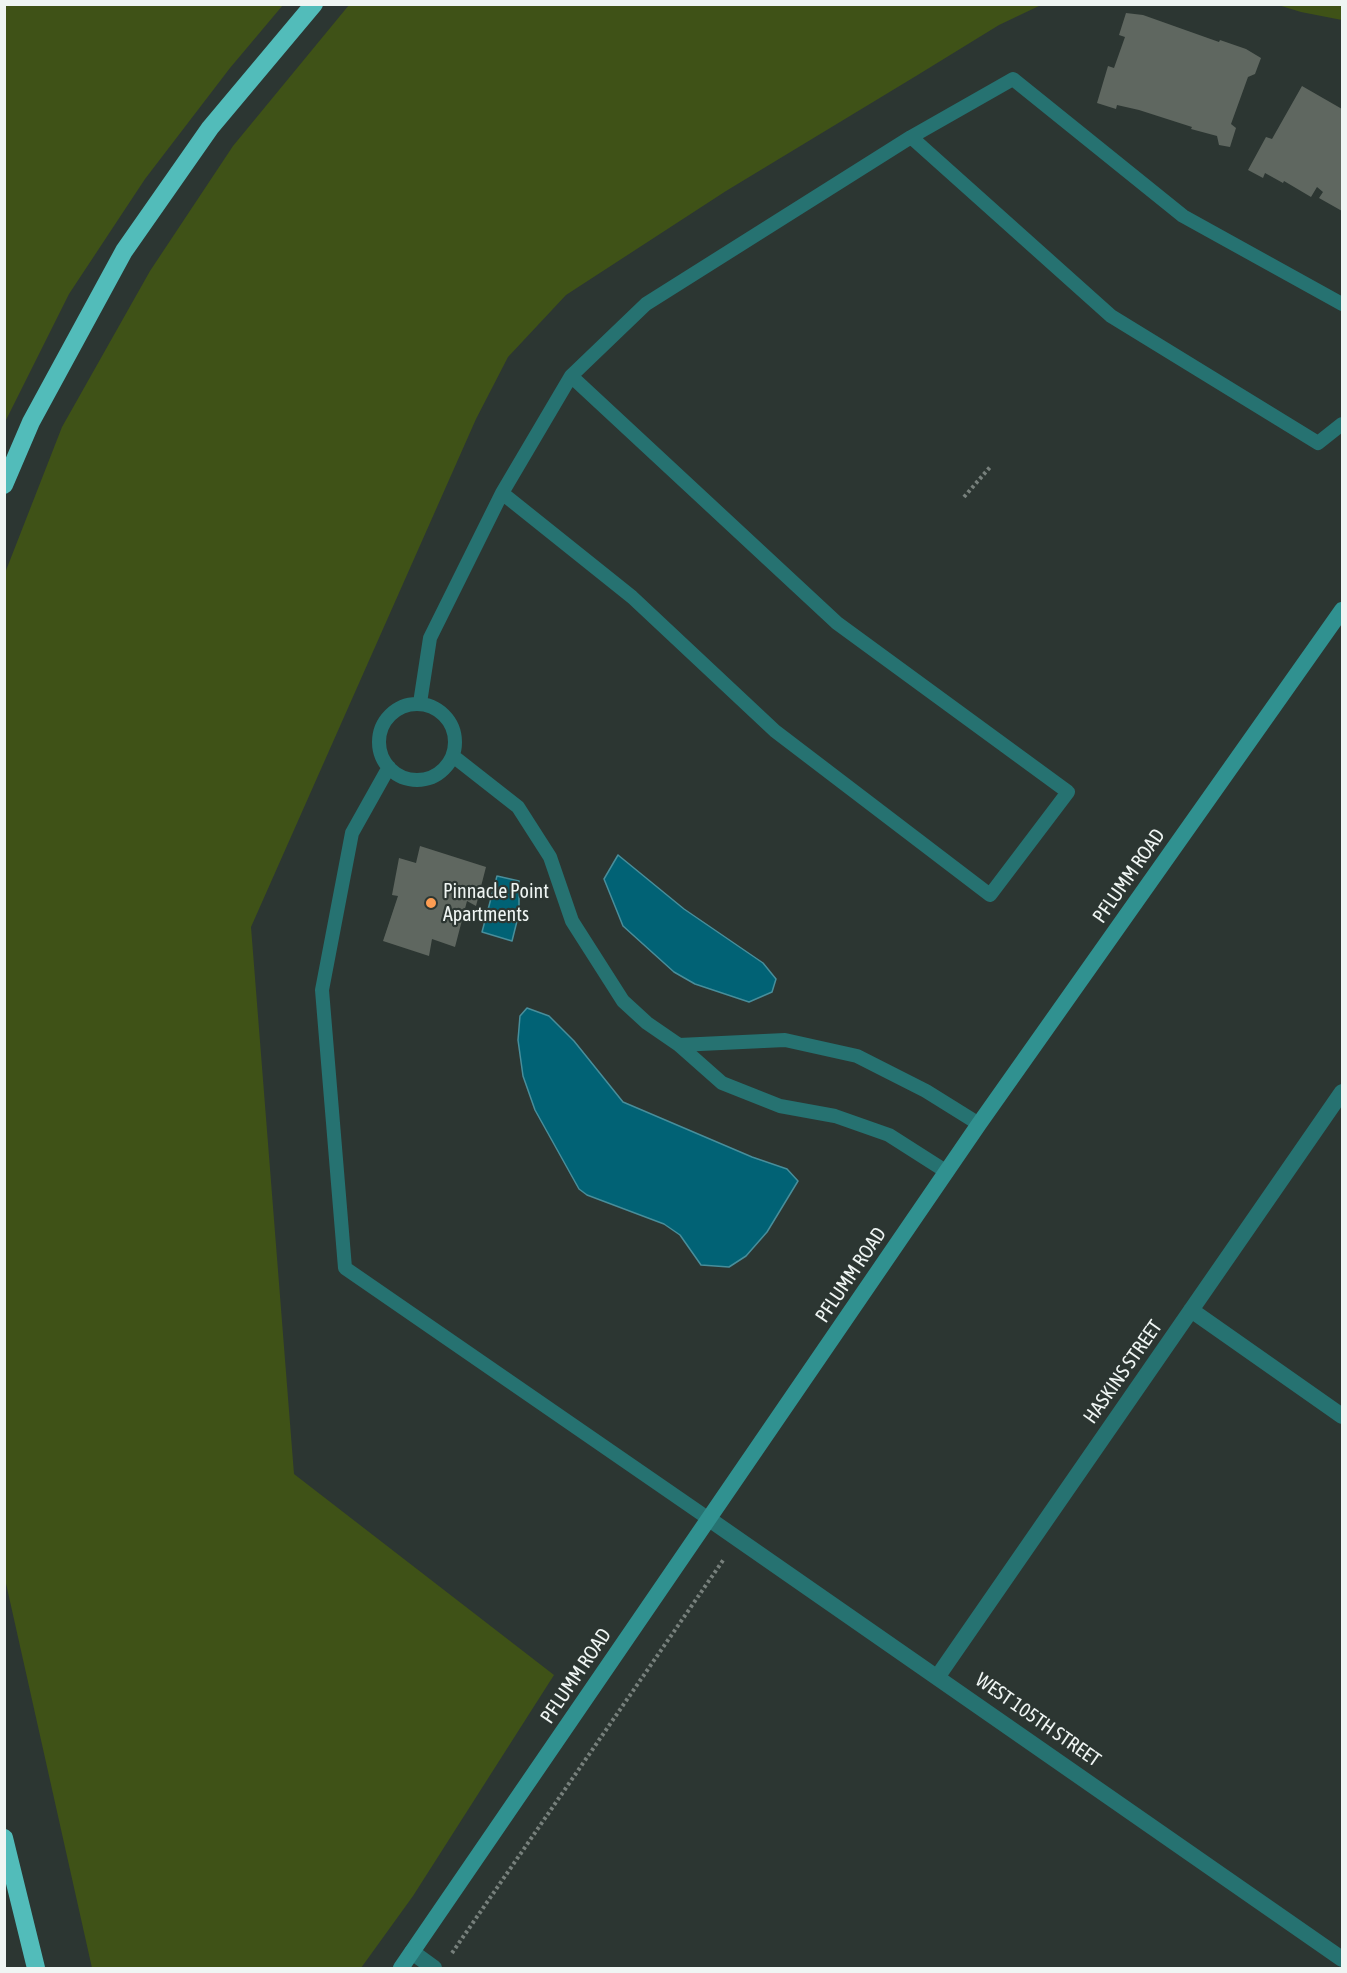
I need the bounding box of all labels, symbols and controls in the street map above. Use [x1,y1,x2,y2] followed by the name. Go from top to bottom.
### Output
[1088,824,1170,928] street label: PFLUMM ROAD
[443,880,549,927] place label: Pinnacle Point Apartments
[424,896,438,910] marker: Pinnacle Point Apartments
[810,1223,892,1327] street label: PFLUMM ROAD
[1079,1316,1167,1428] street label: HASKINS STREET
[535,1624,617,1728] street label: PFLUMM ROAD
[971,1668,1105,1772] street label: WEST 105TH STREET

